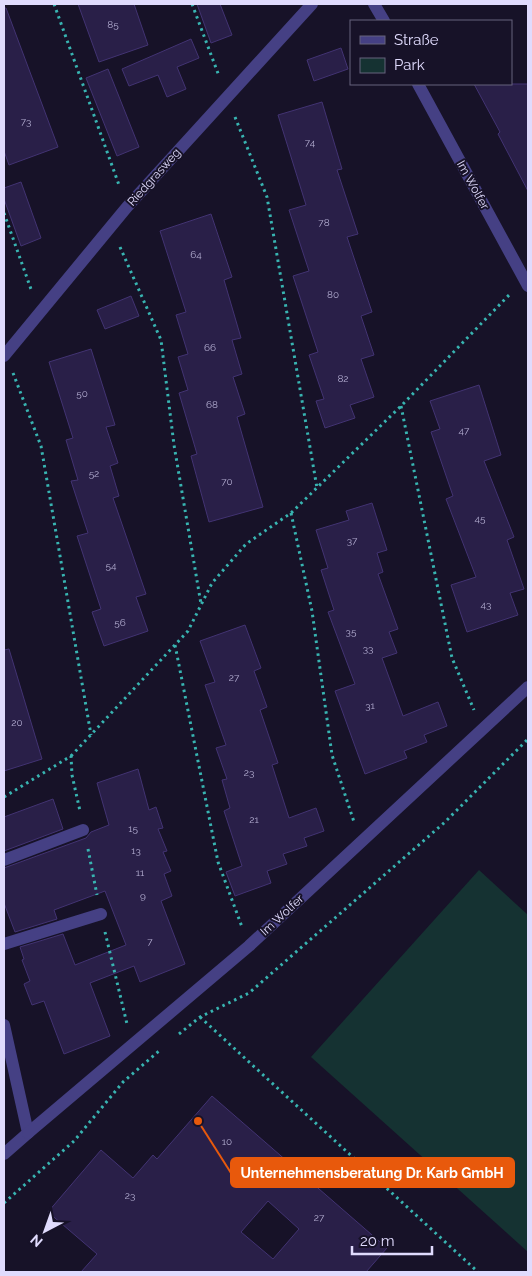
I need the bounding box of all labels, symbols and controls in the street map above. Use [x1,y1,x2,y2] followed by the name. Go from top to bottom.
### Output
[107,19,119,30] house number: 85
[350,20,512,85] legend
[394,31,439,49] text: Straße
[394,56,425,74] text: Park
[21,116,31,127] house number: 73
[305,137,316,148] house number: 74
[124,145,184,209] street label: Riedgrasweg
[454,158,493,213] street label: Im Wolfer
[318,217,330,228] house number: 78
[190,249,202,260] house number: 64
[327,289,339,300] house number: 80
[204,342,216,353] house number: 66
[337,373,349,384] house number: 82
[76,388,88,399] house number: 50
[206,399,218,410] house number: 68
[459,425,470,436] house number: 47
[89,468,99,479] house number: 52
[221,476,233,487] house number: 70
[475,513,486,524] house number: 45
[347,535,358,546] house number: 37
[106,560,117,571] house number: 54
[481,599,491,610] house number: 43
[114,617,126,628] house number: 56
[346,626,357,637] house number: 35
[363,643,373,654] house number: 33
[229,672,240,683] house number: 27
[365,700,376,711] house number: 31
[11,717,23,728] house number: 20
[244,767,254,778] house number: 23
[249,814,259,825] house number: 21
[128,823,138,834] house number: 15
[131,845,141,856] house number: 13
[136,867,145,878] house number: 11
[140,890,146,901] house number: 9
[258,891,307,938] street label: Im Wolfer
[147,936,153,947] house number: 7
[222,1136,232,1147] house number: 10
[231,1158,514,1187] callout: Unternehmensberatung Dr. Karb GmbH
[240,1165,504,1181] text: Unternehmensberatung Dr. Karb GmbH
[125,1190,135,1201] house number: 23
[20,1206,70,1256] north arrow
[314,1212,325,1223] house number: 27
[352,1224,432,1256] scale bar
[27,1231,46,1250] text: N
[360,1232,395,1250] text: 20 m

